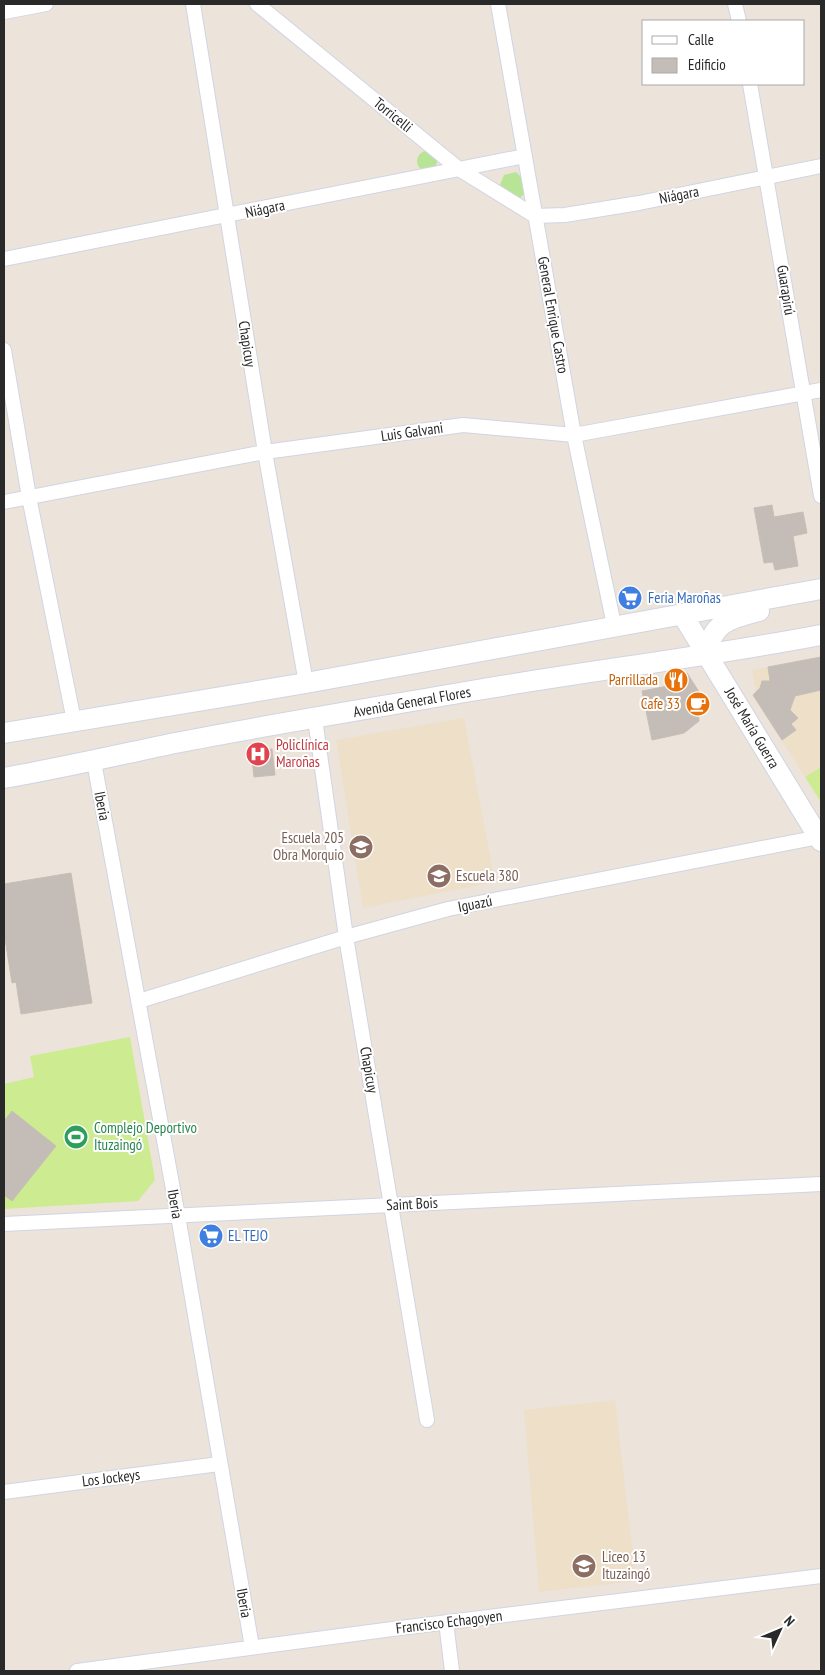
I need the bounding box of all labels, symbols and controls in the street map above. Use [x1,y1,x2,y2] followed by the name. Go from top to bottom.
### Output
[642,20,805,85] legend
[688,30,714,49] text: Calle
[688,55,726,74] text: Edificio
[370,93,417,136] street label: Torricelli
[657,181,700,208] street label: Niágara
[243,195,286,222] street label: Niágara
[534,255,573,375] street label: General Enrique Castro
[773,264,800,316] street label: Guarapirú
[234,319,261,369] street label: Chapicuy
[380,418,444,445] street label: Luis Galvani
[617,585,643,611] supermarket icon: Feria Maroñas
[648,588,721,607] place label: Feria Maroñas
[663,667,689,693] restaurant icon: Parrillada
[609,670,658,689] place label: Parrillada
[352,682,472,721] street label: Avenida General Flores
[720,683,784,772] street label: José María Guerra
[685,691,711,717] cafe icon: Cafe 33
[641,694,680,713] place label: Cafe 33
[276,735,329,771] place label: Policlínica Maroñas
[245,741,271,767] hospital icon: Policlínica Maroñas
[90,790,115,822] street label: Iberia
[273,828,344,864] place label: Escuela 205 Obra Morquio
[348,834,374,860] school or university icon: Escuela 205 Obra Morquio
[426,863,452,889] school or university icon: Escuela 380
[456,866,519,885] place label: Escuela 380
[456,891,494,916] street label: Iguazú
[356,1045,383,1095] street label: Chapicuy
[94,1118,197,1154] place label: Complejo Deportivo Ituzaingó
[63,1124,89,1150] sports icon: Complejo Deportivo Ituzaingó
[164,1188,187,1220] street label: Iberia
[386,1193,438,1214] street label: Saint Bois
[198,1223,224,1249] supermarket icon: EL TEJO
[228,1226,268,1245] place label: EL TEJO
[81,1465,141,1490] street label: Los Jockeys
[602,1547,650,1583] place label: Liceo 13 Ituzaingó
[571,1553,597,1579] school or university icon: Liceo 13 Ituzaingó
[233,1587,256,1619] street label: Iberia
[755,1605,805,1655] north arrow
[395,1606,503,1637] street label: Francisco Echagoyen
[780,1612,798,1630] text: N

